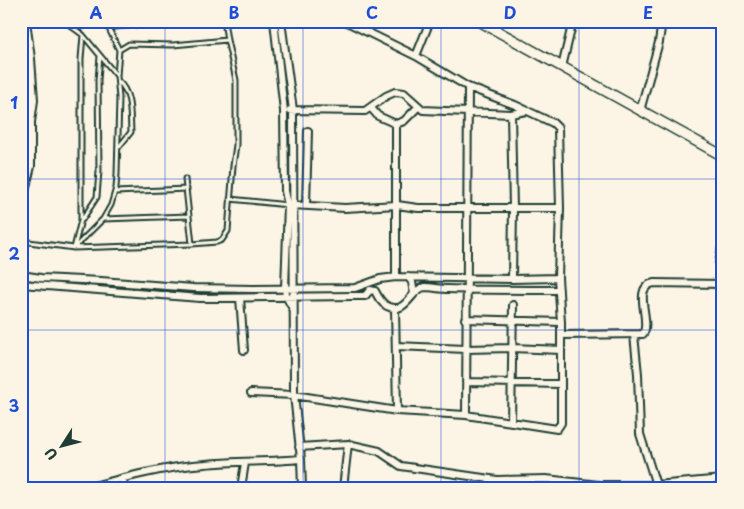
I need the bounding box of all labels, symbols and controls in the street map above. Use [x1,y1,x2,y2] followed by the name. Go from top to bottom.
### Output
[90,0,103,24] text: A
[229,0,240,24] text: B
[366,0,378,24] text: C
[504,0,516,24] text: D
[643,0,653,24] text: E
[10,90,18,114] text: 1
[8,241,20,265] text: 2
[9,393,19,417] text: 3
[38,422,88,472] north arrow
[39,443,63,464] text: U

